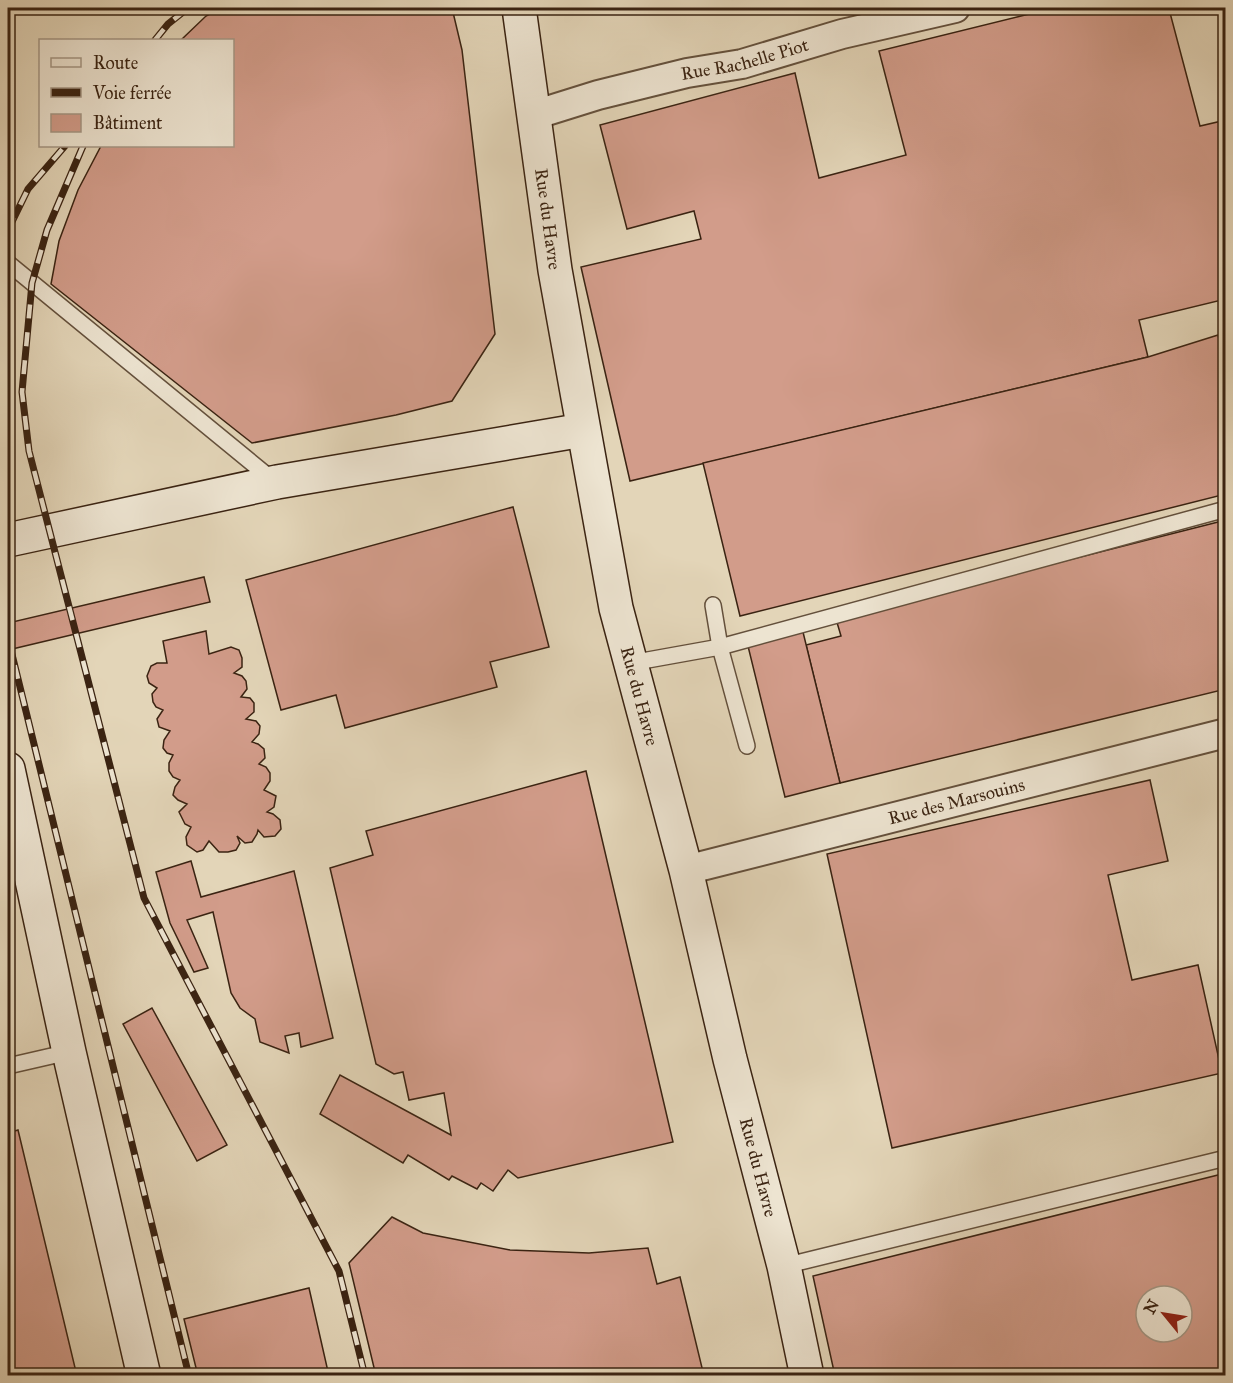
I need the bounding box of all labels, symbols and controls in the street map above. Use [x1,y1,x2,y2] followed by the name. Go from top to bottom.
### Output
[679,33,812,85] street label: Rue Rachelle Piot
[39,39,234,147] legend
[93,52,138,74] text: Route
[92,82,172,104] text: Voie ferrée
[93,112,163,134] text: Bâtiment
[530,167,566,271] street label: Rue du Havre
[616,644,663,748] street label: Rue du Havre
[886,774,1027,829] street label: Rue des Marsouins
[735,1115,782,1219] street label: Rue du Havre
[1134,1284,1194,1344] north arrow
[1140,1296,1163,1317] text: N

